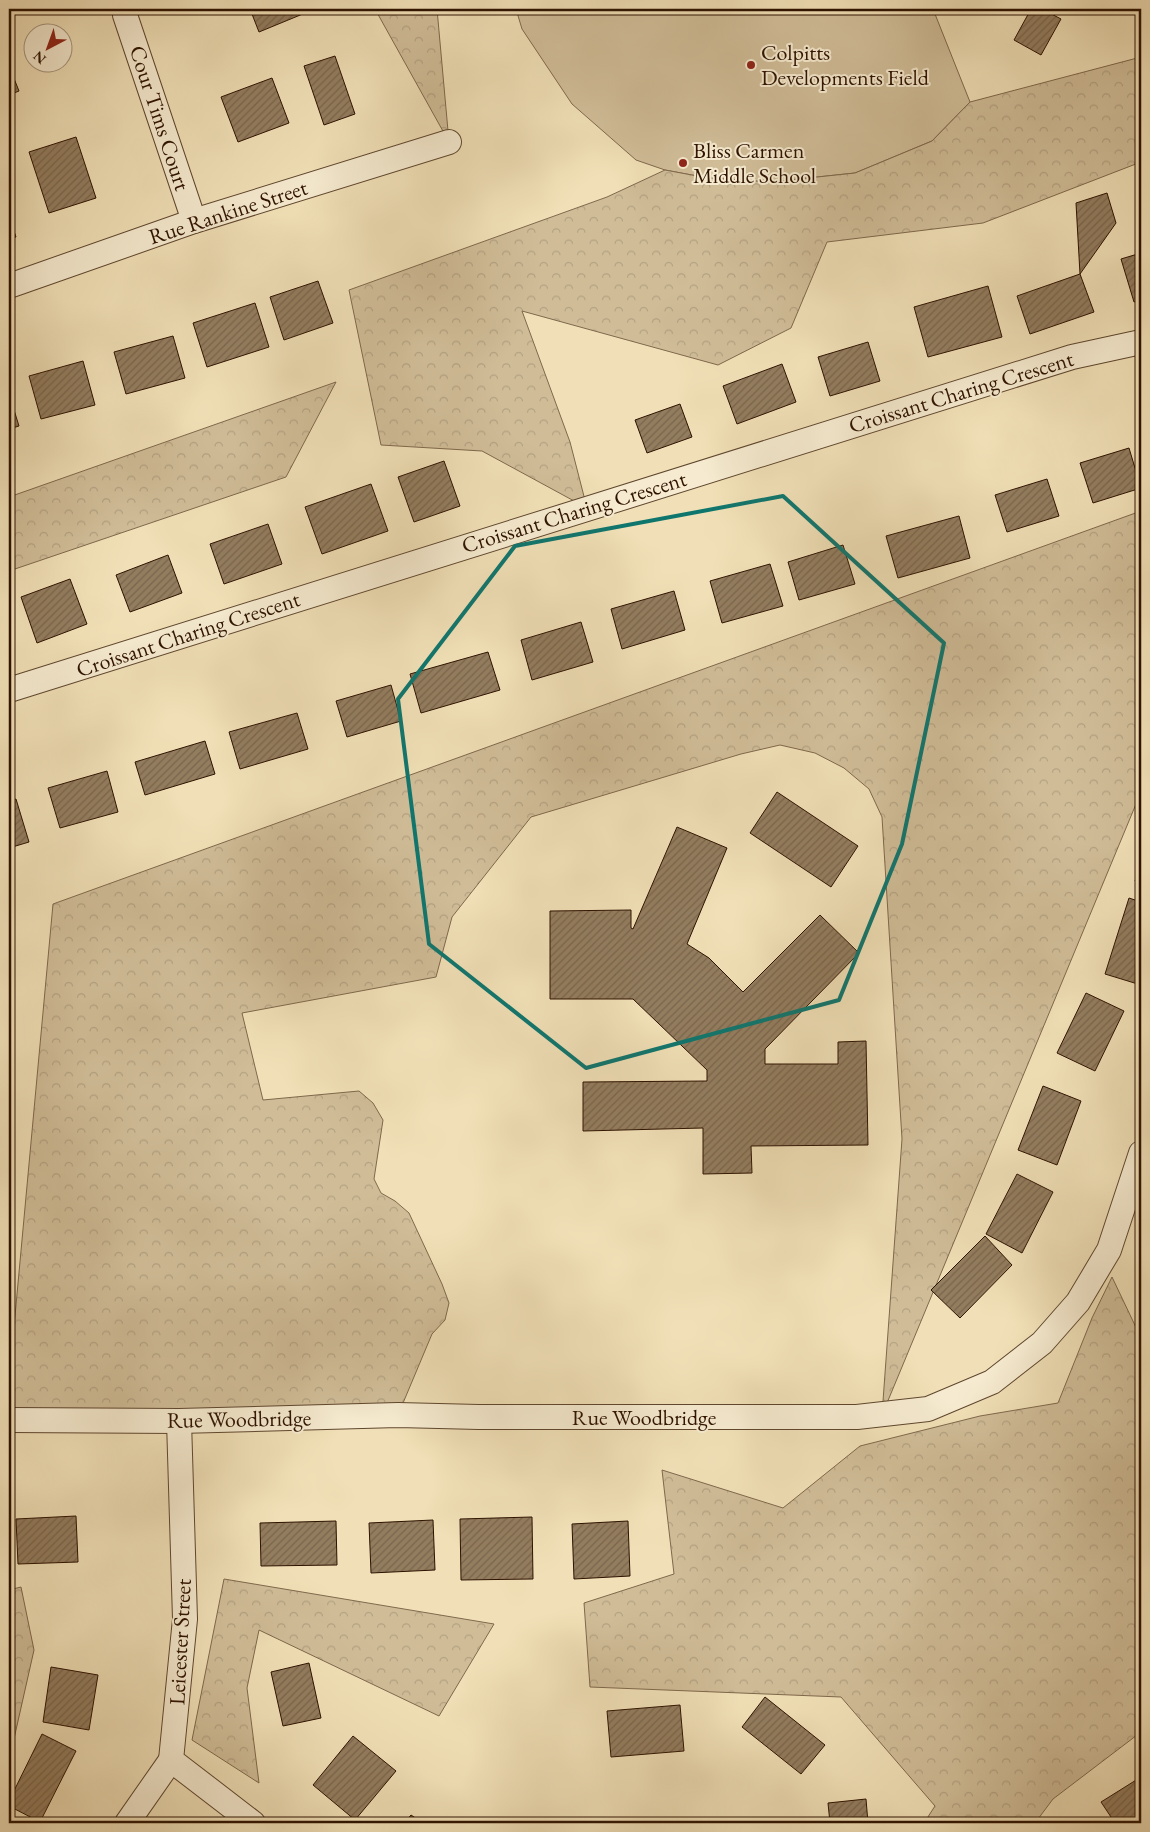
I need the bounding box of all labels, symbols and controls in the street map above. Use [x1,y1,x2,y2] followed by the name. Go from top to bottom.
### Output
[22,22,72,72] north arrow
[761,38,930,92] place label: Colpitts Developments Field
[123,42,197,194] street label: Cour Tims Court
[29,47,50,68] text: N
[745,59,757,71] marker: Colpitts Developments Field
[693,136,816,190] place label: Bliss Carmen Middle School
[677,157,689,169] marker: Bliss Carmen Middle School
[145,173,311,251] street label: Rue Rankine Street
[845,344,1077,440] street label: Croissant Charing Crescent
[458,464,690,560] street label: Croissant Charing Crescent
[72,584,304,684] street label: Croissant Charing Crescent
[167,1403,312,1435] street label: Rue Woodbridge
[572,1403,717,1432] street label: Rue Woodbridge
[162,1578,198,1706] street label: Leicester Street

